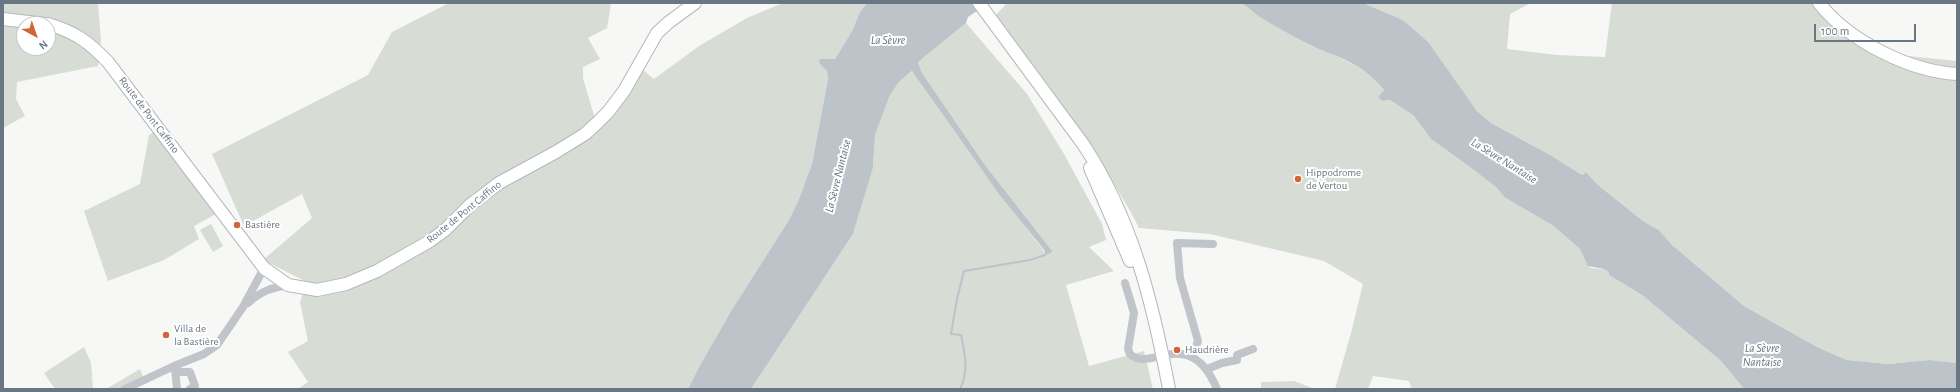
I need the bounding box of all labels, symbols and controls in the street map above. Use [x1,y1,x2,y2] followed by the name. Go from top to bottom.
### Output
[16,16,56,56] north arrow
[1816,16,1918,42] scale bar
[1821,25,1849,37] text: 100 m
[871,33,905,47] water label: La Sèvre
[37,38,50,51] text: N
[116,74,182,156] street label: Route de Pont Caffino
[1468,135,1540,187] water label: La Sèvre Nantaise
[822,138,854,214] water label: La Sèvre Nantaise
[1306,166,1361,192] place label: Hippodrome de Vertou
[1293,174,1303,184] marker: Hippodrome de Vertou
[424,178,504,246] street label: Route de Pont Caffino
[245,218,280,232] place label: Bastière
[232,220,242,230] marker: Bastière
[174,322,219,348] place label: Villa de la Bastière
[161,330,171,340] marker: Villa de la Bastière
[1743,341,1781,369] water label: La Sèvre Nantaise
[1185,343,1229,357] place label: Haudrière
[1172,345,1182,355] marker: Haudrière

